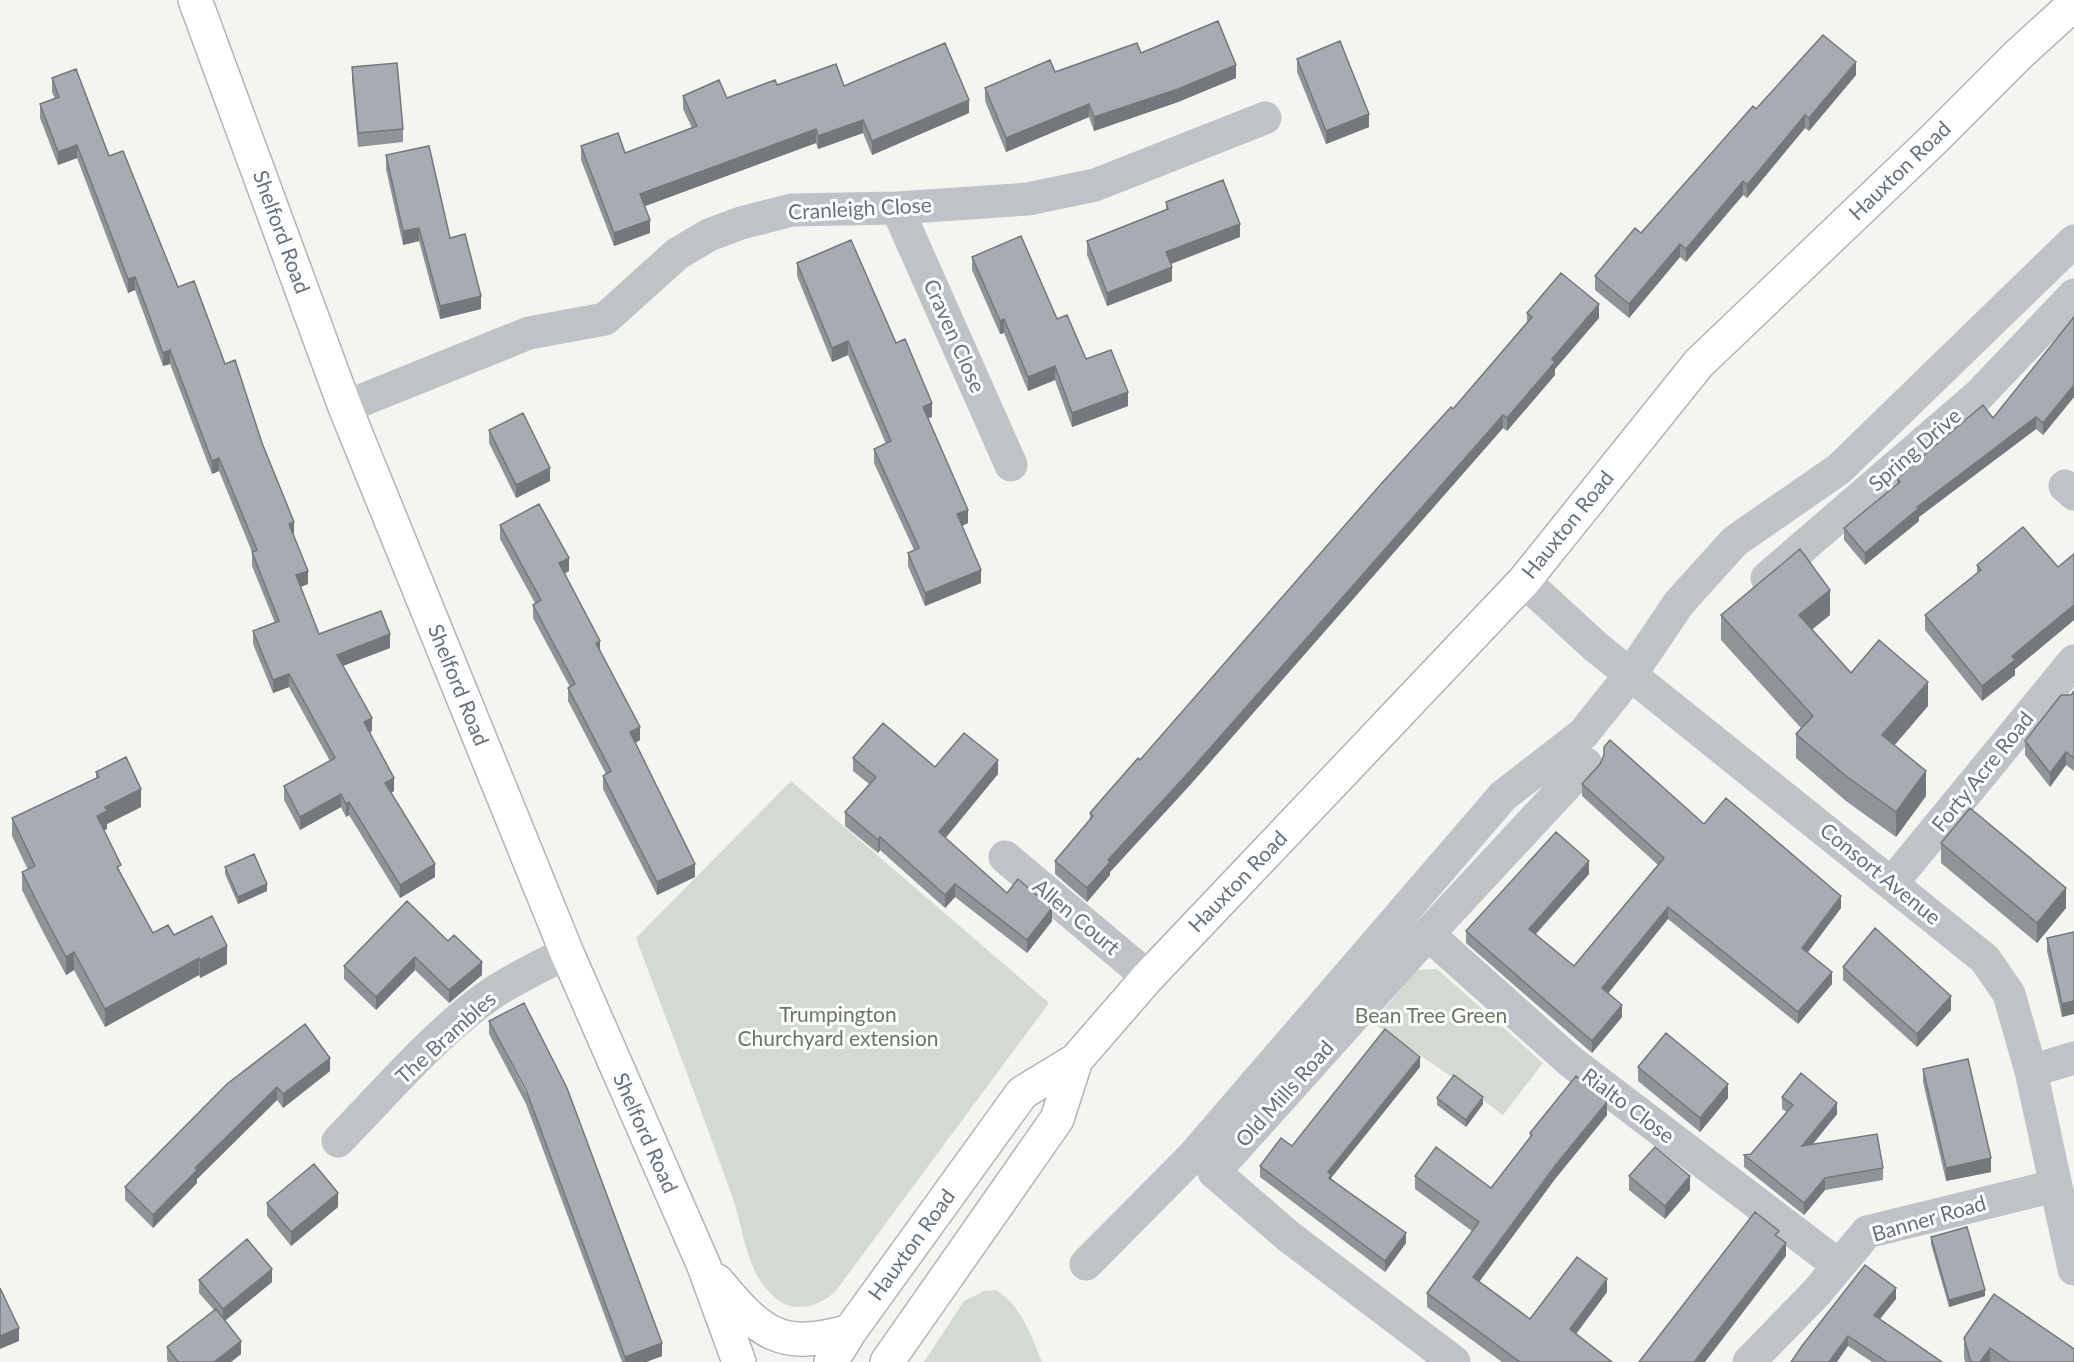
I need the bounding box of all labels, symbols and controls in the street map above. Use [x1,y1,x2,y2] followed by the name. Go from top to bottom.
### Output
[1843,115,1955,225] street label: Hauxton Road
[249,167,316,296] street label: Shelford Road
[787,191,932,224] street label: Cranleigh Close
[919,275,991,396] street label: Craven Close
[1863,402,1965,496] street label: Spring Drive
[1516,465,1618,583] street label: Hauxton Road
[424,620,495,749] street label: Shelford Road
[1926,706,2038,836] street label: Forty Acre Road
[1816,817,1946,929] street label: Consort Avenue
[1182,825,1292,937] street label: Hauxton Road
[1029,873,1126,959] street label: Allen Court
[390,985,500,1088] street label: The Brambles
[737,1001,939,1050] park label: Trumpington Churchyard extension
[1355,1002,1507,1027] park label: Bean Tree Green
[1230,1035,1338,1151] street label: Old Mills Road
[1578,1062,1680,1148] street label: Rialto Close
[609,1068,684,1196] street label: Shelford Road
[862,1184,960,1305] street label: Hauxton Road
[1869,1189,1989,1246] street label: Banner Road

